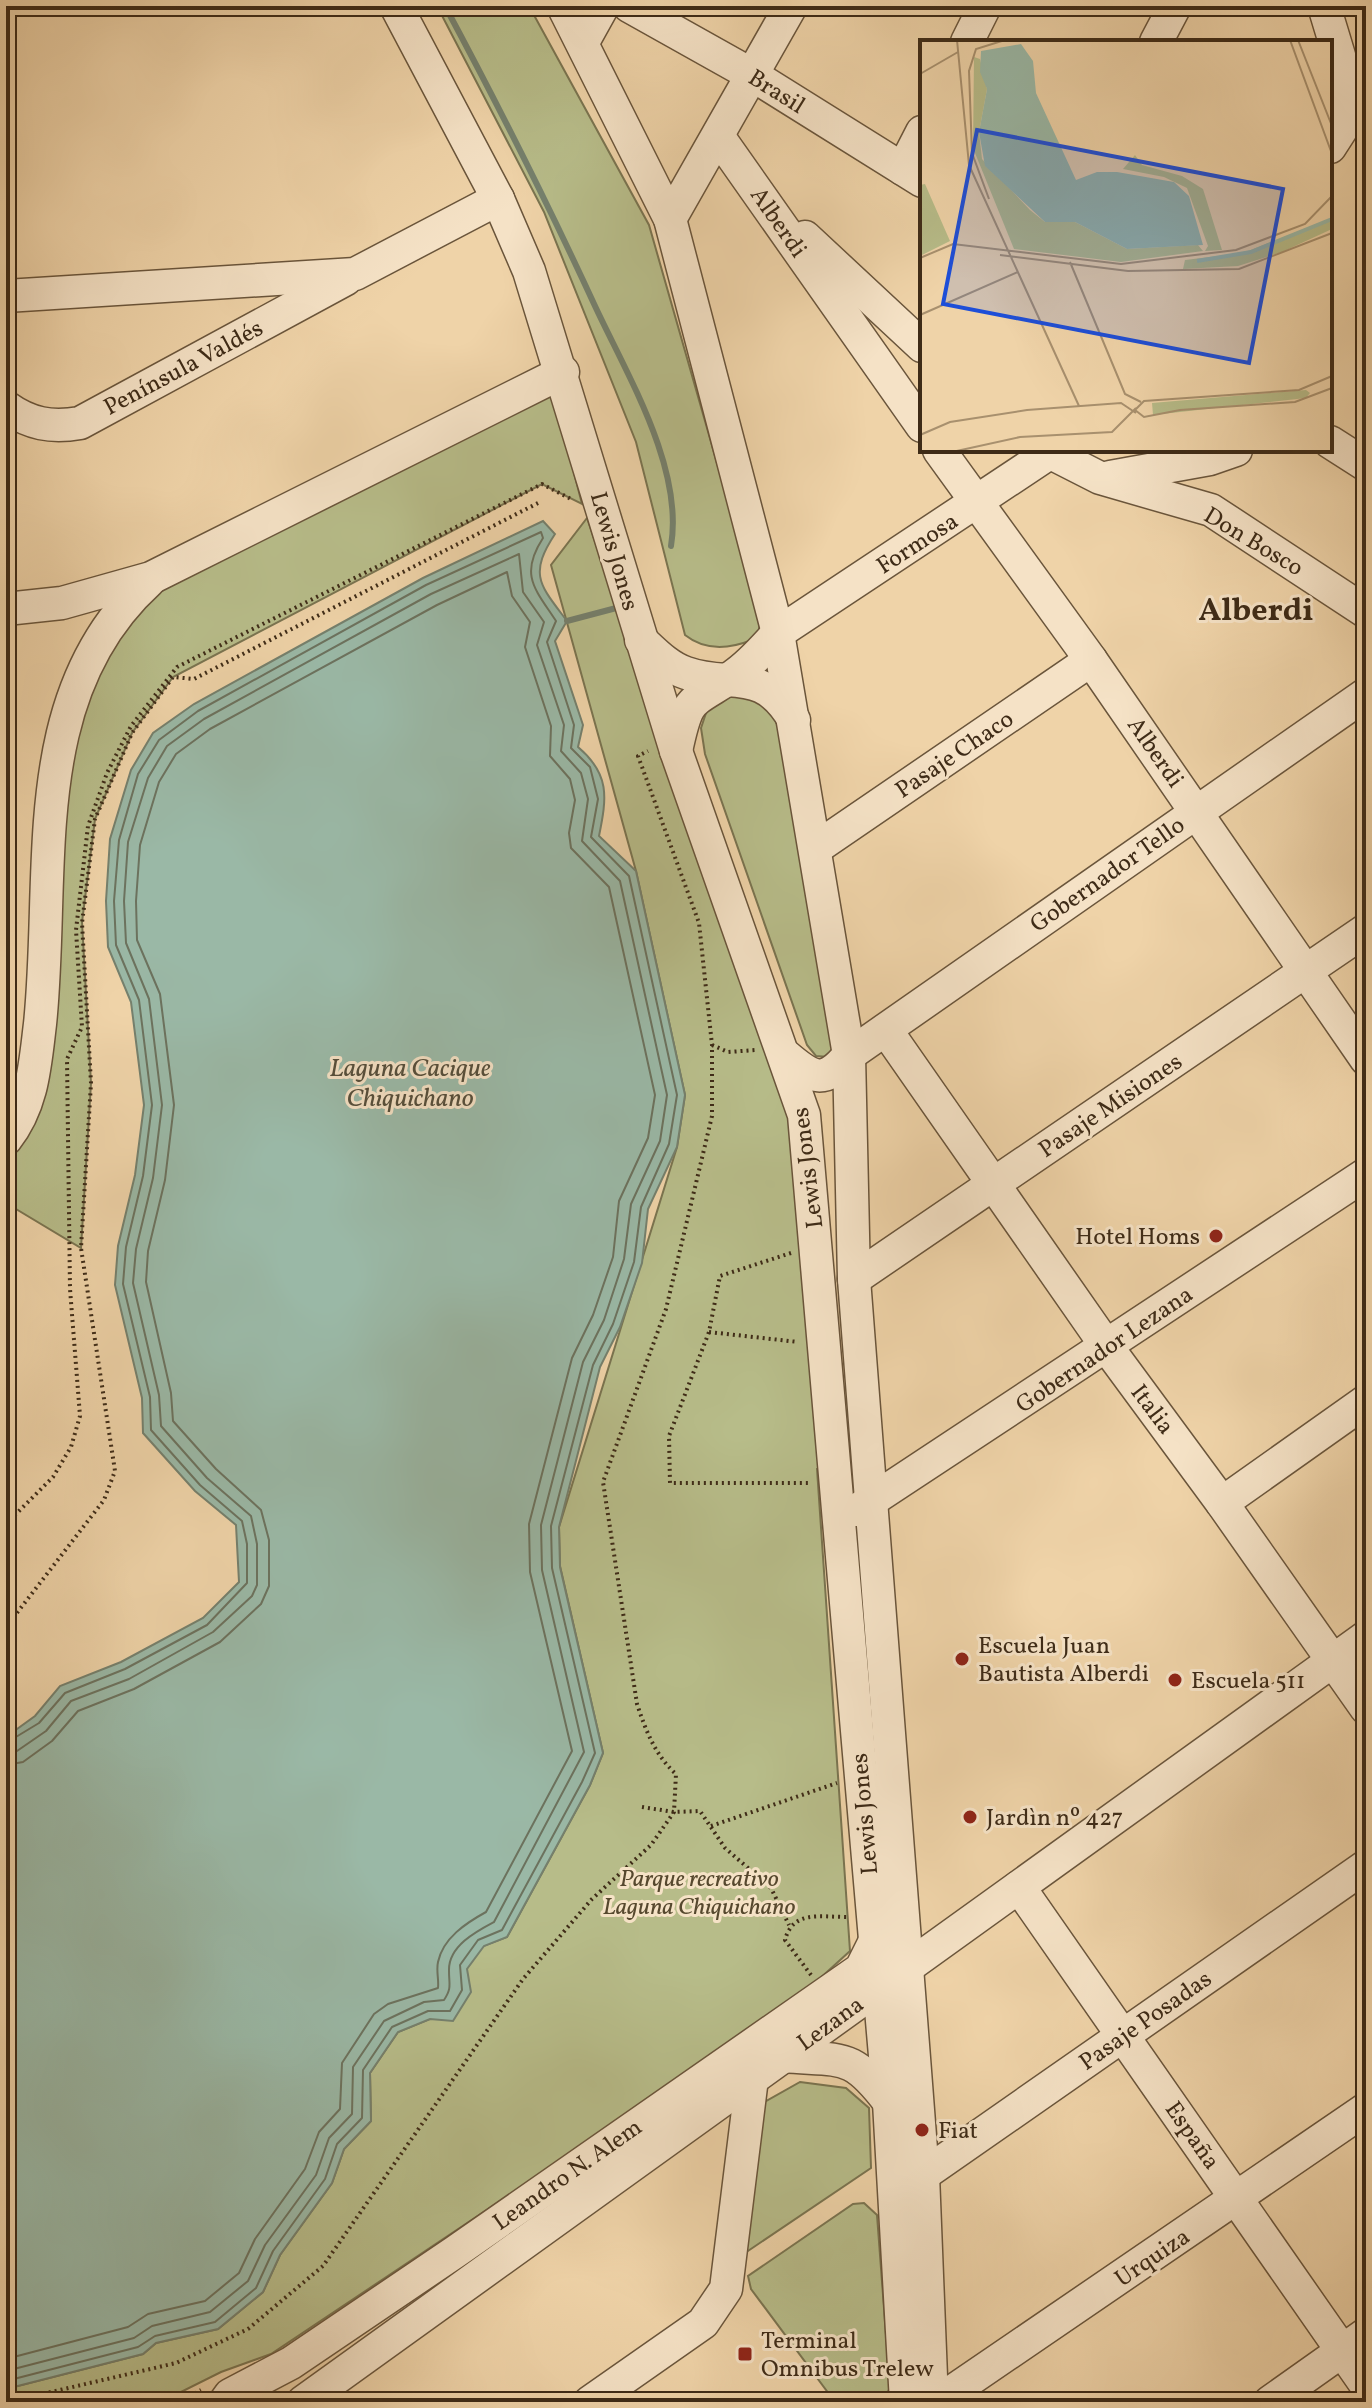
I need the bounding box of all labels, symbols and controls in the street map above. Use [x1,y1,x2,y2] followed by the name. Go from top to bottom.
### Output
[920,40,1332,452] inset map
[741,62,811,123] street label: Brasil
[741,181,814,265] street label: Alberdi
[98,312,270,425] street label: Península Valdés
[580,488,646,615] street label: Lewis Jones
[1197,500,1309,586] street label: Don Bosco
[871,506,966,584] street label: Formosa
[1198,590,1314,634] district label: Alberdi
[889,703,1021,808] street label: Pasaje Chaco
[1118,711,1191,795] street label: Alberdi
[1024,809,1193,942] street label: Gobernador Tello
[1032,1046,1190,1167] street label: Pasaje Misiones
[330,1051,491,1117] water label: Laguna Cacique Chiquichano
[785,1105,833,1230] street label: Lewis Jones
[1075,1221,1200,1255] place label: Hotel Homs
[1207,1227,1225,1245] marker: Hotel Homs
[1010,1279,1200,1423] street label: Gobernador Lezana
[1121,1378,1182,1442] street label: Italia
[978,1630,1149,1692] place label: Escuela Juan Bautista Alberdi
[953,1650,971,1668] marker: Escuela Juan Bautista Alberdi
[1191,1665,1305,1699] place label: Escuela 511
[1166,1671,1184,1689] marker: Escuela 511
[844,1752,888,1876] street label: Lewis Jones
[986,1802,1123,1836] place label: Jardìn nº 427
[961,1808,979,1826] marker: Jardìn nº 427
[603,1863,795,1925] park label: Parque recreativo Laguna Chiquichano
[1073,1963,1220,2080] street label: Pasaje Posadas
[791,1989,872,2060] street label: Lezana
[1155,2095,1227,2177] street label: España
[486,2111,650,2240] street label: Leandro N. Alem
[938,2115,978,2149] place label: Fiat
[913,2121,931,2139] marker: Fiat
[1109,2221,1197,2296] street label: Urquiza
[761,2325,934,2387] place label: Terminal Omnibus Trelew
[736,2345,754,2363] marker: Terminal Omnibus Trelew

